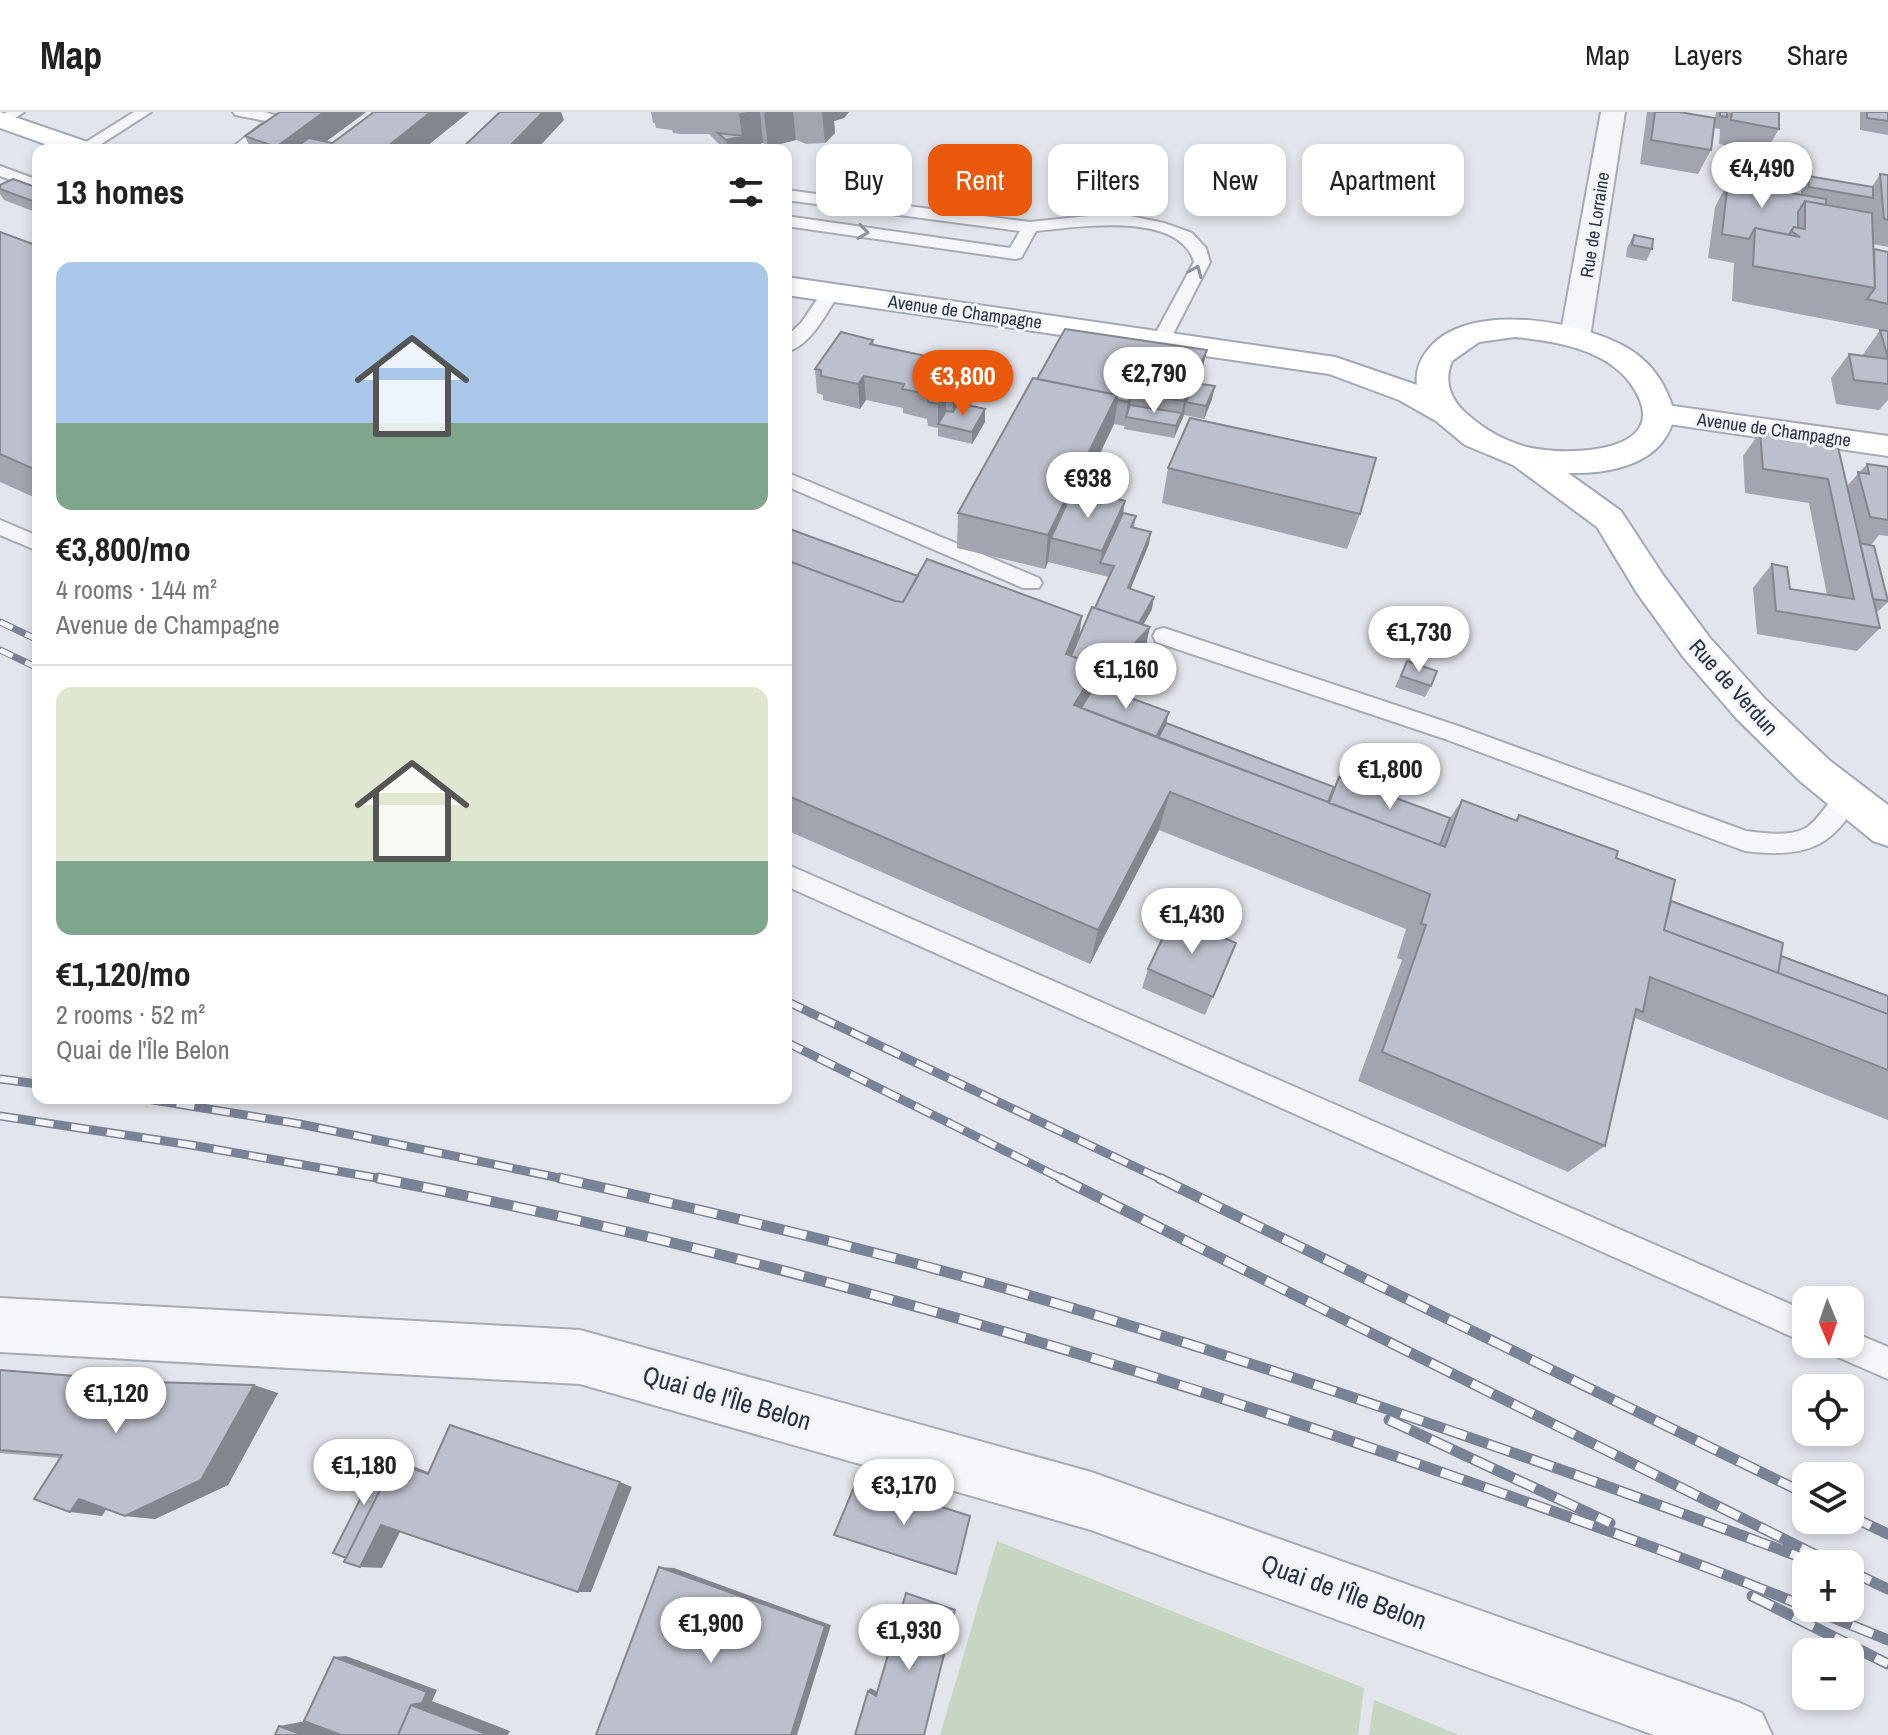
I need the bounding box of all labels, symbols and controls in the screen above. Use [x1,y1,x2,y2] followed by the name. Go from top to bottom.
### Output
[40,30,102,81] text: Map
[1585,36,1630,74] text: Map
[1674,36,1743,74] text: Layers
[1787,36,1848,74] text: Share
[1697,142,1827,210] pin: €4,490
[816,144,912,216] chip: Buy
[928,144,1032,216] chip: Rent
[1048,144,1168,216] chip: Filters
[1184,144,1286,216] chip: New
[1302,144,1464,216] chip: Apartment
[1729,150,1795,185] text: €4,490
[56,169,185,215] text: 13 homes
[724,170,768,214] icon: filters
[1574,170,1615,280] street label: Rue de Lorraine
[856,223,870,240] one-way arrow
[1186,264,1203,278] one-way arrow
[886,288,1043,335] street label: Avenue de Champagne
[340,314,484,458] icon: home
[1089,347,1219,415] pin: €2,790
[898,350,1028,418] pin: €3,800
[1121,355,1187,390] text: €2,790
[930,358,996,393] text: €3,800
[1695,406,1852,453] street label: Avenue de Champagne
[1041,452,1135,520] pin: €938
[1064,460,1112,495] text: €938
[56,526,191,572] text: €3,800/mo
[56,572,217,607] text: 4 rooms · 144 m²
[1354,606,1484,674] pin: €1,730
[56,607,280,642] text: Avenue de Champagne
[1386,614,1452,649] text: €1,730
[1683,632,1785,742] street label: Rue de Verdun
[1061,643,1191,711] pin: €1,160
[1093,651,1159,686] text: €1,160
[340,739,484,883] icon: home
[1325,743,1455,811] pin: €1,800
[1357,751,1423,786] text: €1,800
[1127,888,1257,956] pin: €1,430
[1159,896,1225,931] text: €1,430
[56,951,191,997] text: €1,120/mo
[56,997,205,1032] text: 2 rooms · 52 m²
[56,1032,230,1067] text: Quai de l'Île Belon
[1792,1286,1864,1358] north arrow
[1792,1286,1864,1710] map controls
[639,1357,815,1438] street label: Quai de l'Île Belon
[51,1367,181,1435] pin: €1,120
[1792,1374,1864,1446] button: locate
[83,1375,149,1410] text: €1,120
[299,1439,429,1507] pin: €1,180
[331,1447,397,1482] text: €1,180
[839,1459,969,1527] pin: €3,170
[1792,1462,1864,1534] button: layers
[871,1467,937,1502] text: €3,170
[1257,1545,1432,1638] street label: Quai de l'Île Belon
[1792,1550,1864,1622] button: +
[646,1597,776,1665] pin: €1,900
[844,1604,974,1672] pin: €1,930
[678,1605,744,1640] text: €1,900
[876,1612,942,1647] text: €1,930
[1792,1638,1864,1710] button: −

